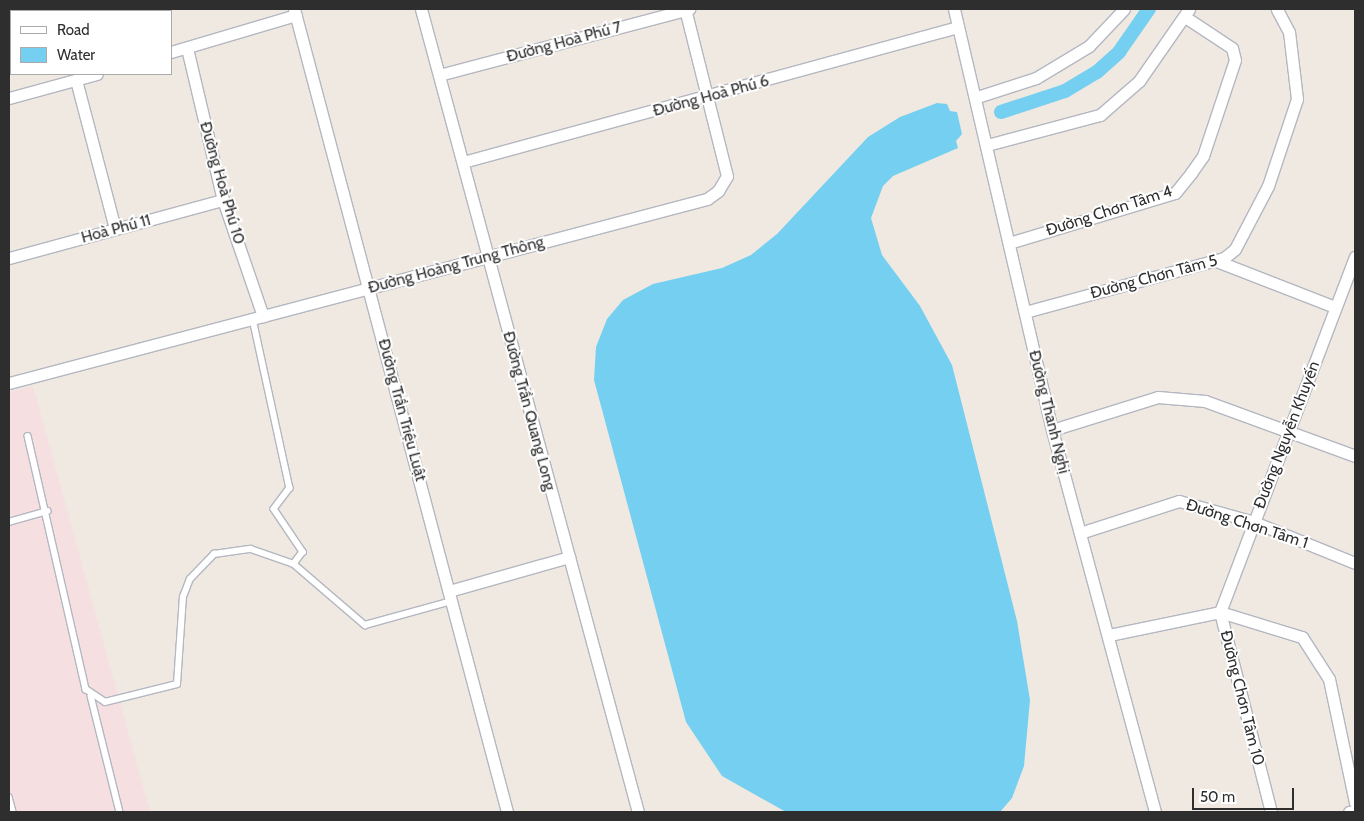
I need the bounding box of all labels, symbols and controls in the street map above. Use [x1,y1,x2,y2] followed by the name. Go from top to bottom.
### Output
[10,10,172,75] legend
[504,17,624,67] street label: Đường Hoà Phú 7
[57,21,90,39] text: Road
[57,46,95,64] text: Water
[651,71,771,121] street label: Đường Hoà Phú 6
[195,119,249,247] street label: Đường Hoà Phú 10
[1044,182,1174,240] street label: Đường Chơn Tâm 4
[79,210,153,248] street label: Hoà Phú 11
[366,232,546,298] street label: Đường Hoàng Trung Thông
[1088,251,1220,303] street label: Đường Chơn Tâm 5
[498,329,560,493] street label: Đường Trần Quang Long
[374,337,430,483] street label: Đường Trần Triệu Luật
[1024,348,1074,476] street label: Đường Thanh Nghị
[1250,358,1324,512] street label: Đường Nguyễn Khuyến
[1183,495,1311,553] street label: Đường Chơn Tâm 1
[1216,628,1268,768] street label: Đường Chơn Tâm 10
[1194,778,1296,810] scale bar
[1200,788,1235,806] text: 50 m

